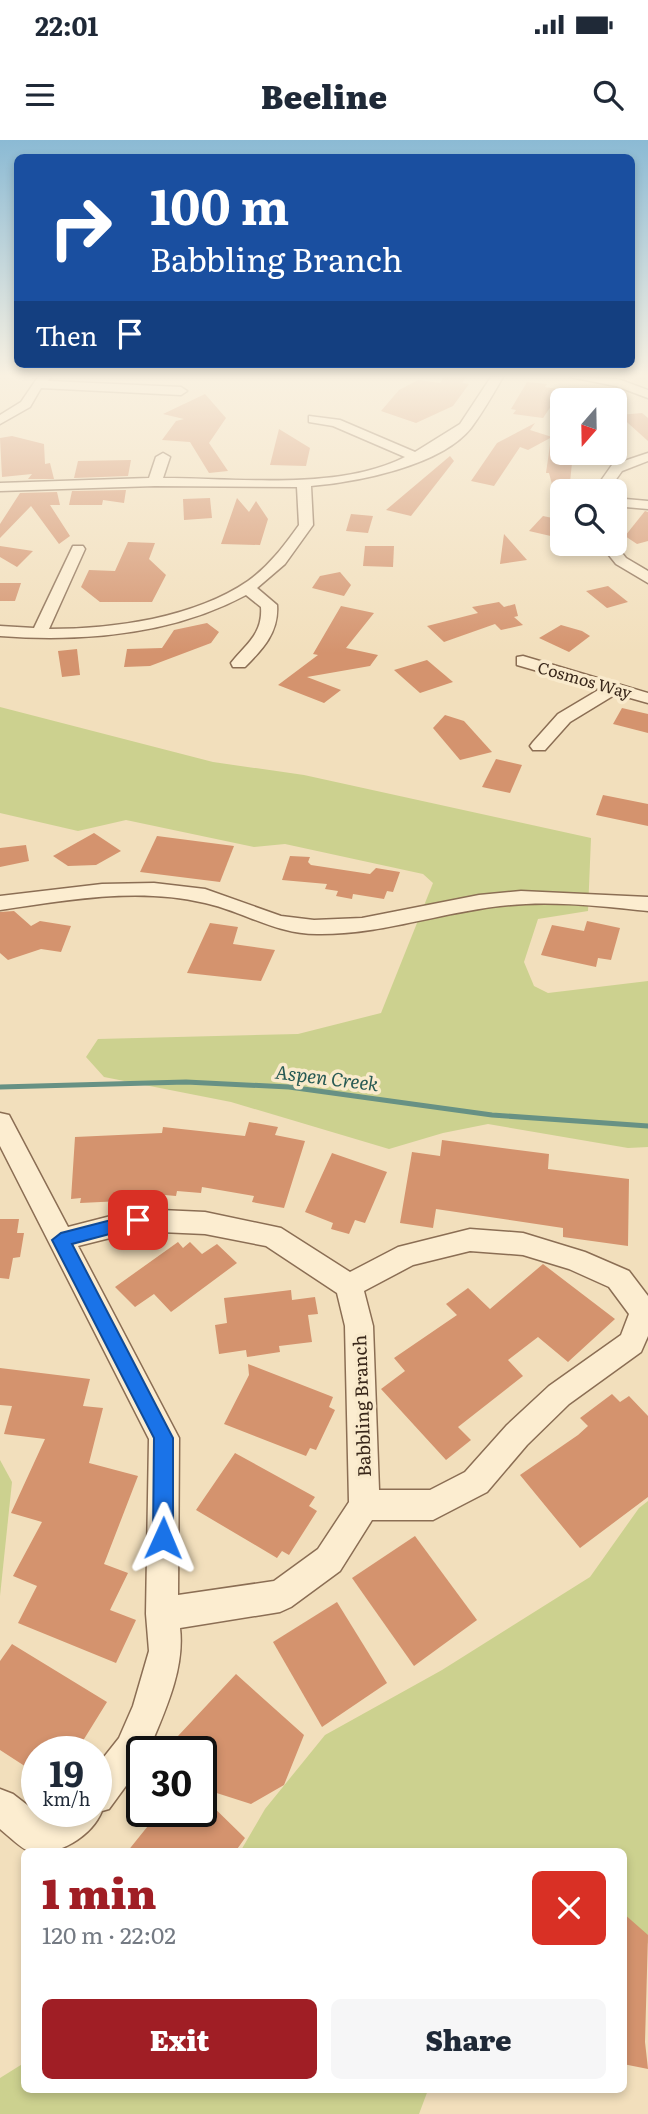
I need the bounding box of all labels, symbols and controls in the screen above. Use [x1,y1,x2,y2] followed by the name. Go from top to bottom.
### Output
[35,5,98,44] text: 22:01
[261,71,387,119] text: Beeline
[21,76,59,114] icon: menu
[589,76,627,114] icon: search
[150,167,289,240] text: 100 m
[35,182,126,273] icon: right
[150,234,403,282] text: Babbling Branch
[35,315,97,354] text: Then
[111,315,149,353] icon: arrive
[550,388,626,466] north arrow
[550,388,627,556] map controls
[550,479,627,556] button: search
[535,654,636,704] street label: Cosmos Way
[274,1057,381,1097] water label: Aspen Creek
[108,1190,168,1250] pin
[119,1201,157,1239] icon: arrive
[345,1334,377,1478] street label: Babbling Branch
[126,1501,200,1575] position arrow
[126,1736,217,1827] speed limit sign: 30
[49,1746,84,1798] text: 19
[43,1785,90,1812] text: km/h
[42,1860,157,1922] text: 1 min
[532,1871,606,1945] button: close
[42,1917,176,1951] text: 120 m · 22:02
[42,1999,317,2079] button: Exit
[331,1999,606,2079] button: Share

